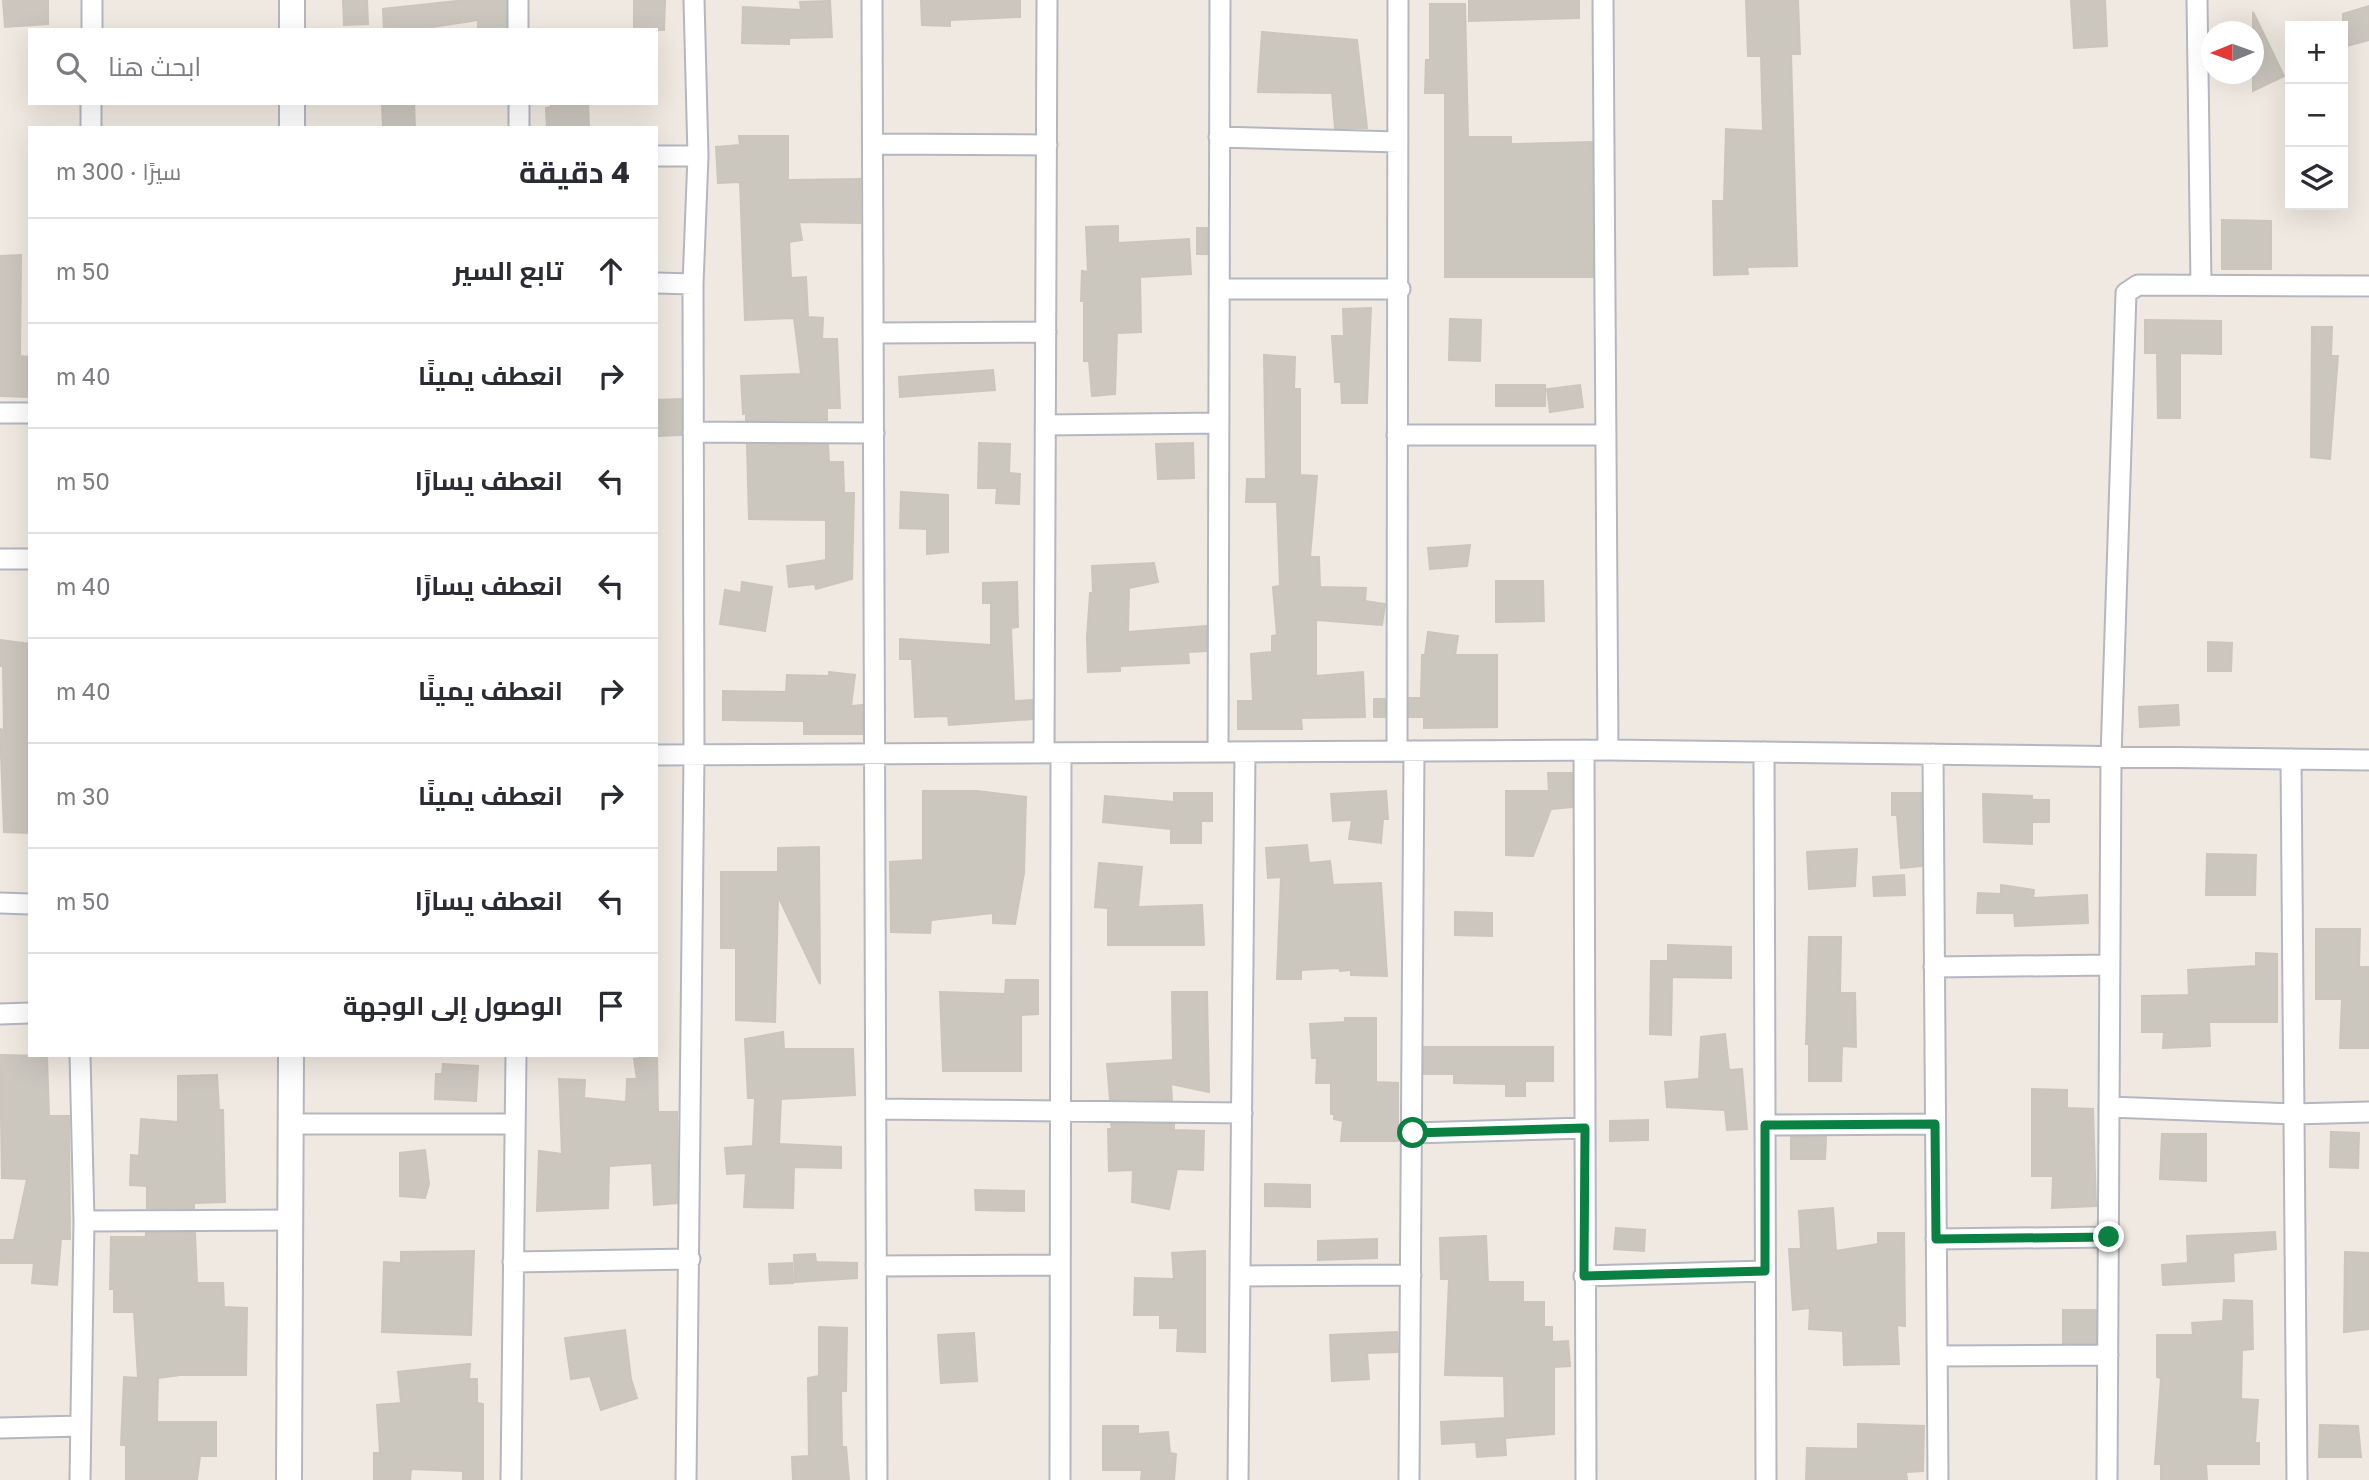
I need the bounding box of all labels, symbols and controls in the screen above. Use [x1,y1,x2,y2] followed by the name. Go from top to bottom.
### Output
[2201,21,2264,84] north arrow
[2285,21,2348,210] map controls
[2285,21,2348,84] button: +
[28,28,658,105] search box
[52,48,90,86] icon: search
[108,51,201,82] text: ابحث هنا
[2285,84,2348,147] button: −
[2285,147,2348,210] button: layers
[519,154,630,190] text: 4 دقيقة
[56,157,181,185] text: سيرًا · 300 m
[592,252,630,290] icon: ahead
[453,255,563,286] text: تابع السير
[56,257,110,285] text: 50 m
[592,357,630,395] icon: right
[418,360,563,391] text: انعطف يمينًا
[56,362,110,390] text: 40 m
[592,462,630,500] icon: left
[415,465,563,496] text: انعطف يسارًا
[56,467,110,495] text: 50 m
[592,567,630,605] icon: left
[415,570,563,601] text: انعطف يسارًا
[56,572,110,600] text: 40 m
[592,672,630,710] icon: right
[418,675,563,706] text: انعطف يمينًا
[56,677,110,705] text: 40 m
[592,777,630,815] icon: right
[418,780,563,811] text: انعطف يمينًا
[56,782,110,810] text: 30 m
[592,882,630,920] icon: left
[415,885,563,916] text: انعطف يسارًا
[56,887,110,915] text: 50 m
[592,987,630,1025] icon: arrive
[343,990,563,1021] text: الوصول إلى الوجهة
[1397,1117,1428,1148] route start
[2093,1221,2124,1252] route end

